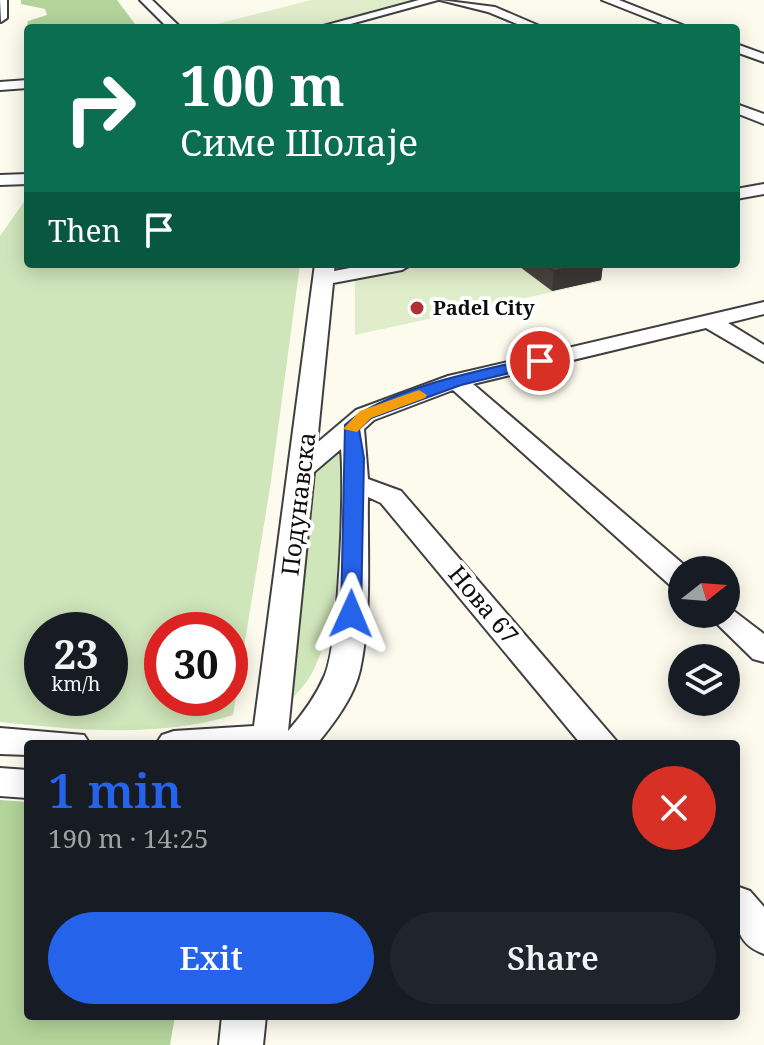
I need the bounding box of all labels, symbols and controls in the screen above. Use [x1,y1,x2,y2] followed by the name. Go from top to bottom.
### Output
[180,46,345,122] text: 100 m
[48,56,152,160] icon: right
[180,118,418,167] text: Симе Шолаје
[137,208,181,252] icon: arrive
[48,210,121,251] text: Then
[433,294,535,321] place label: Padel City
[408,299,426,317] marker: Padel City
[506,327,574,395] pin
[518,339,562,383] icon: arrive
[272,430,323,577] street label: Подунавска
[668,556,740,628] north arrow
[668,556,740,716] map controls
[442,558,527,650] street label: Нова 67
[309,572,393,656] position arrow
[144,612,248,716] speed limit sign: 30
[53,626,99,681] text: 23
[668,644,740,716] button: layers
[51,670,101,697] text: km/h
[48,757,182,822] text: 1 min
[632,766,716,850] button: close
[48,820,209,856] text: 190 m · 14:25
[48,912,374,1004] button: Exit
[390,912,716,1004] button: Share

